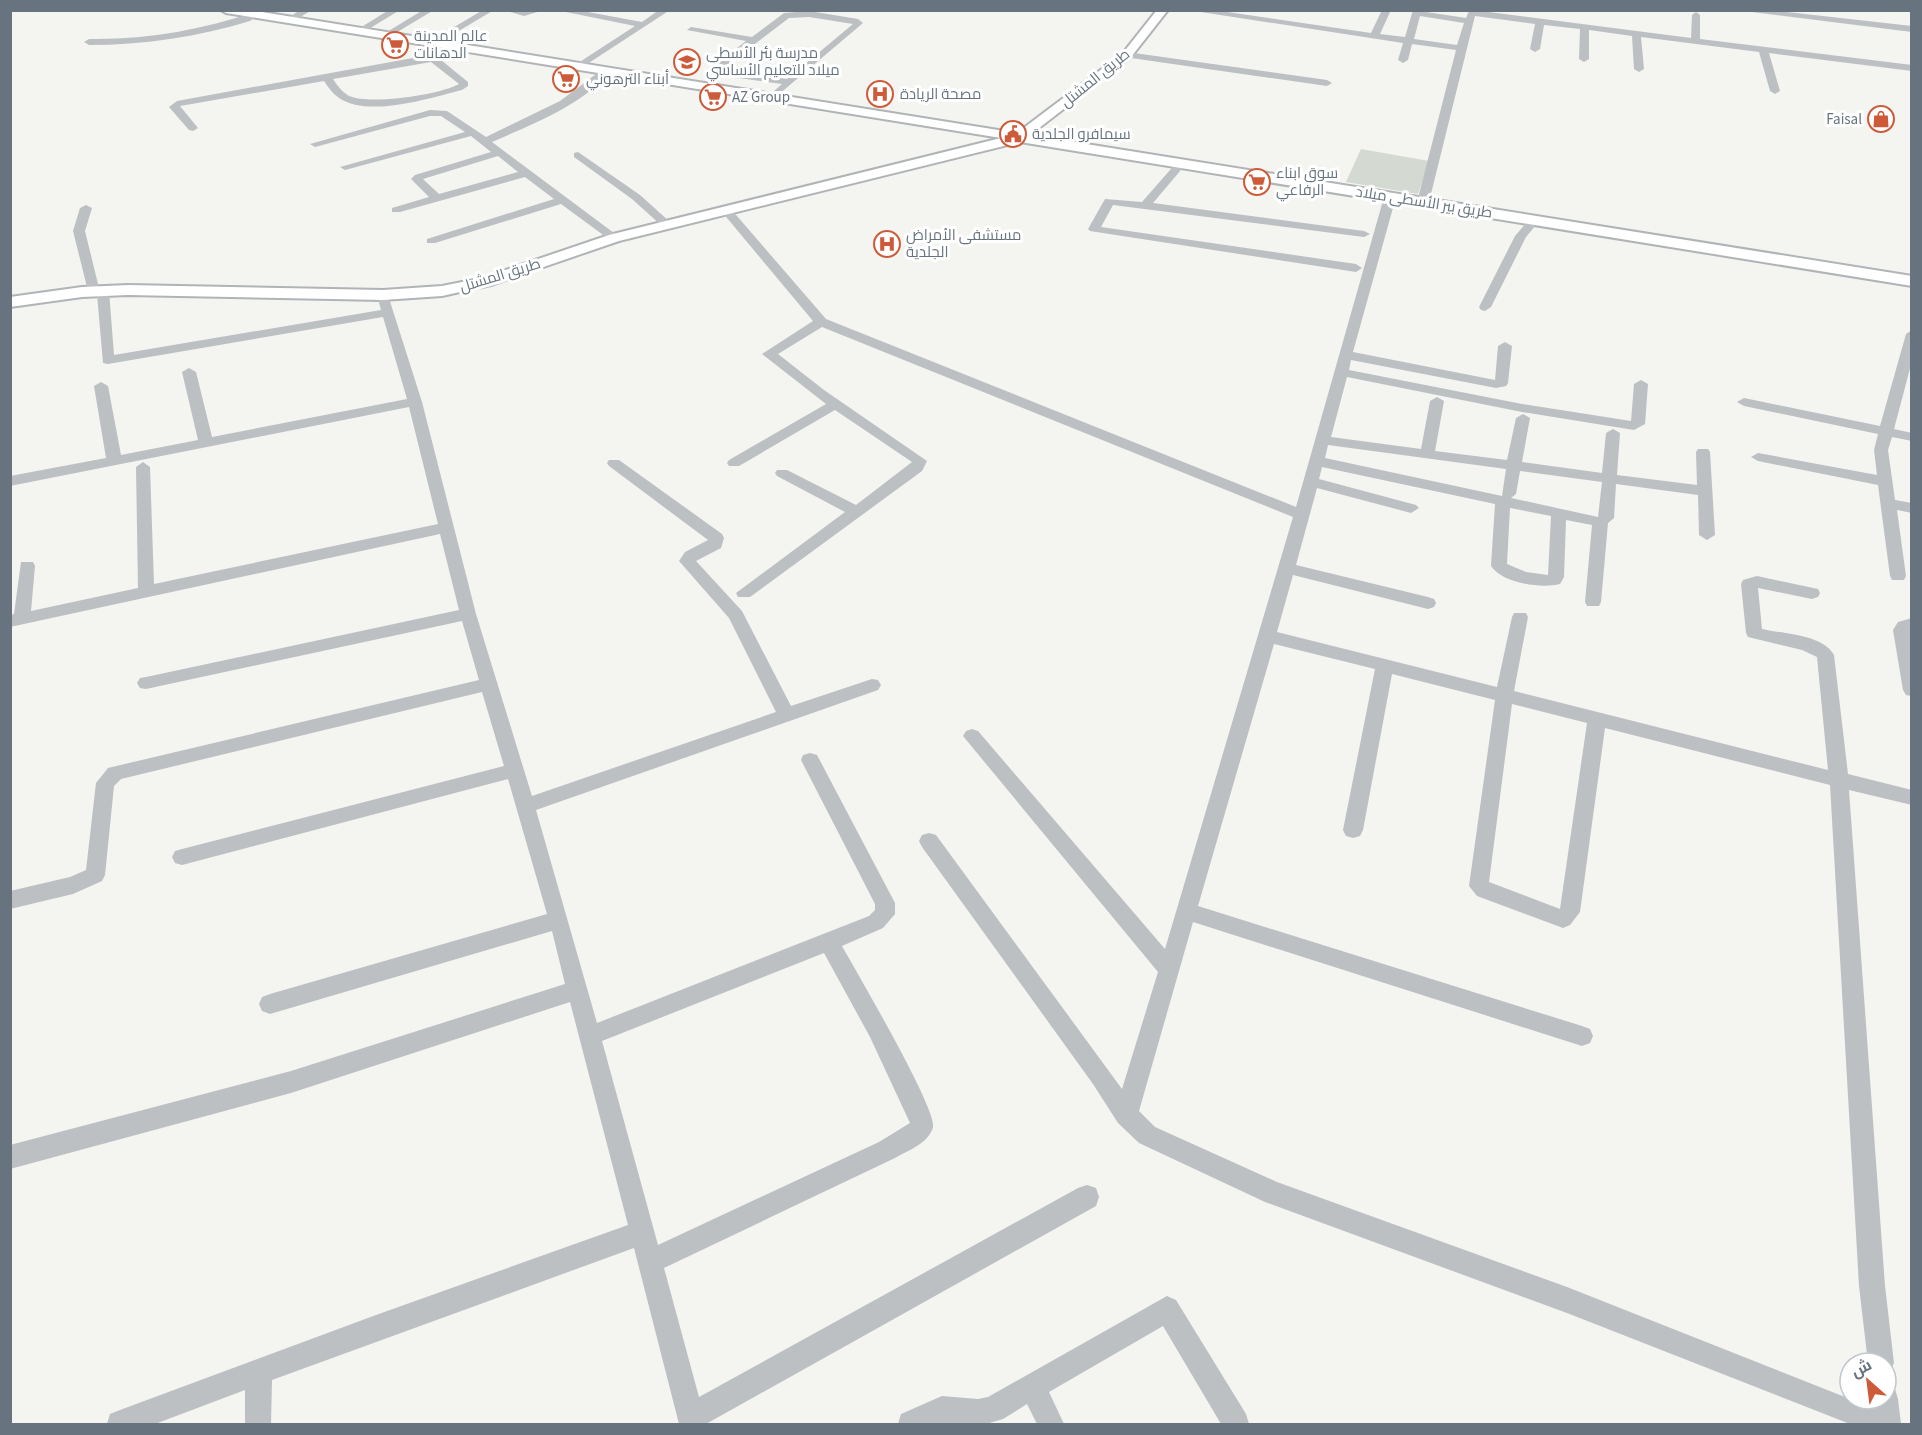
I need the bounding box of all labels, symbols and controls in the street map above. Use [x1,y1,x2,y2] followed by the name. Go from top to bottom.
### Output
[414,26,488,64] place label: عالم المدينة الدهانات
[380,30,410,60] supermarket icon: عالم المدينة الدهانات
[706,43,840,82] place label: مدرسة بئر الأسطى ميلاد للتعليم الأساسي
[1056,44,1134,113] street label: طريق المشتل
[672,47,702,77] school or university icon: مدرسة بئر الأسطى ميلاد للتعليم الأساسي
[551,64,581,94] supermarket icon: أبناء الترهوني
[586,69,669,91] place label: أبناء الترهوني
[865,79,895,109] hospital icon: مصحة الريادة
[698,82,728,112] supermarket icon: AZ Group
[900,84,981,105] place label: مصحة الريادة
[732,87,790,108] place label: AZ Group
[1866,104,1896,134] shop icon: Faisal
[1826,109,1862,130] place label: Faisal
[998,119,1028,149] public building icon: سيمافرو الجلدية
[1032,124,1131,145] place label: سيمافرو الجلدية
[1276,163,1338,202] place label: سوق ابناء الرفاعي
[1242,167,1272,197] supermarket icon: سوق ابناء الرفاعي
[1354,181,1494,224] street label: طريق بير الأسطى ميلاد
[906,225,1021,263] place label: مستشفى الأمراض الجلدية
[872,229,902,259] hospital icon: مستشفى الأمراض الجلدية
[457,253,543,298] street label: طريق المشتل
[1838,1351,1898,1411] north arrow
[1847,1354,1876,1383] text: ش

